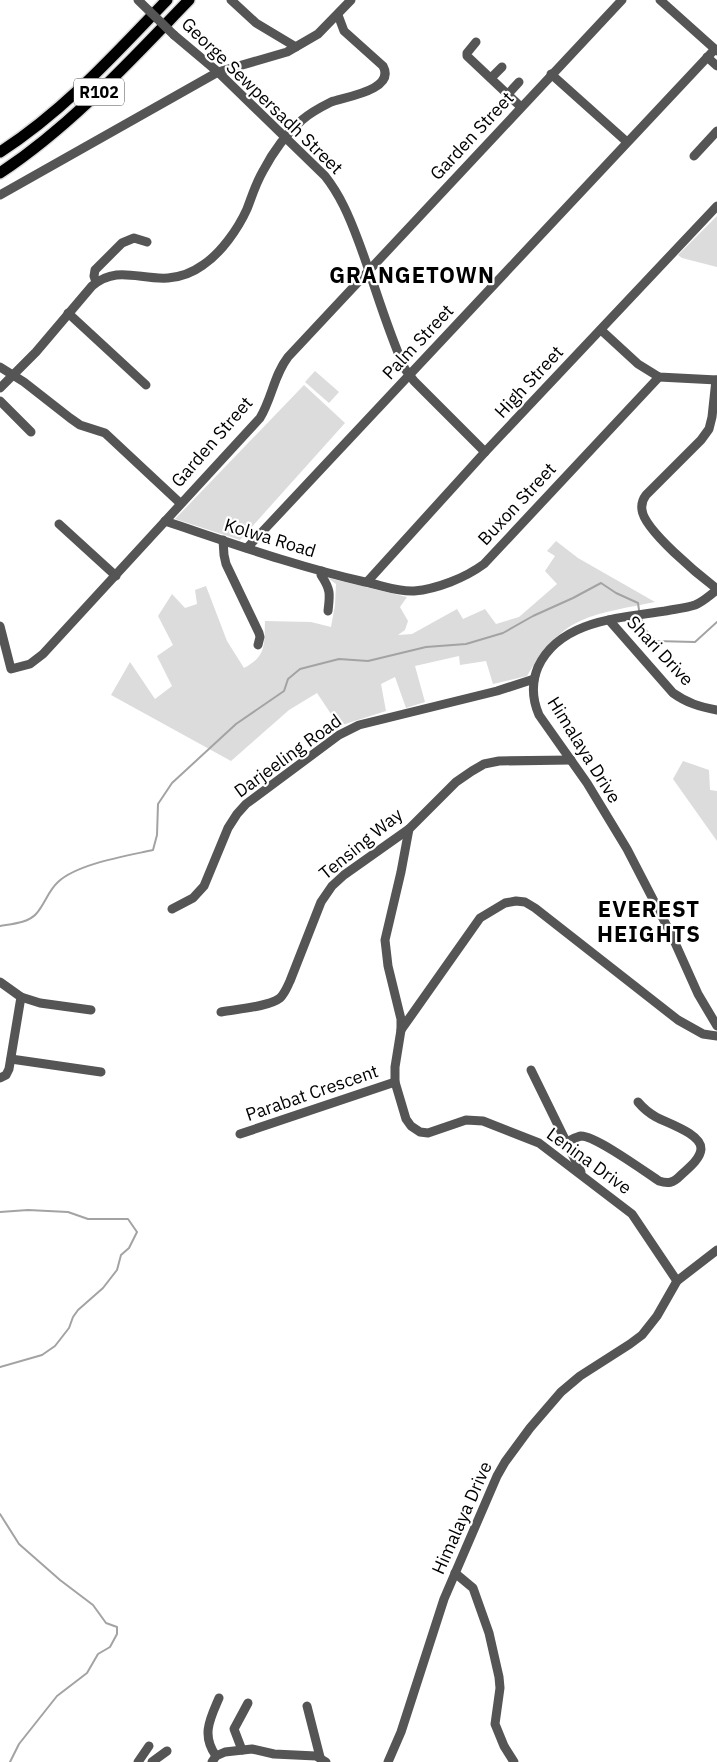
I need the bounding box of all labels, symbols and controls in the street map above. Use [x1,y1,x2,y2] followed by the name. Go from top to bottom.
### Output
[177,12,348,179] street label: George Sewpersadh Street
[74,78,124,105] road number: R102
[425,87,519,185] street label: Garden Street
[329,260,495,289] district label: GRANGETOWN
[377,299,458,384] street label: Palm Street
[489,341,568,423] street label: High Street
[166,392,257,492] street label: Garden Street
[472,457,561,550] street label: Buxon Street
[221,513,319,562] street label: Kolwa Road
[622,611,699,691] street label: Shari Drive
[543,692,626,807] street label: Himalaya Drive
[229,709,346,802] street label: Darjeeling Road
[314,803,407,884] street label: Tensing Way
[597,894,701,948] district label: EVEREST HEIGHTS
[242,1059,381,1126] street label: Parabat Crescent
[542,1122,636,1199] street label: Lenina Drive
[426,1458,497,1578] street label: Himalaya Drive

